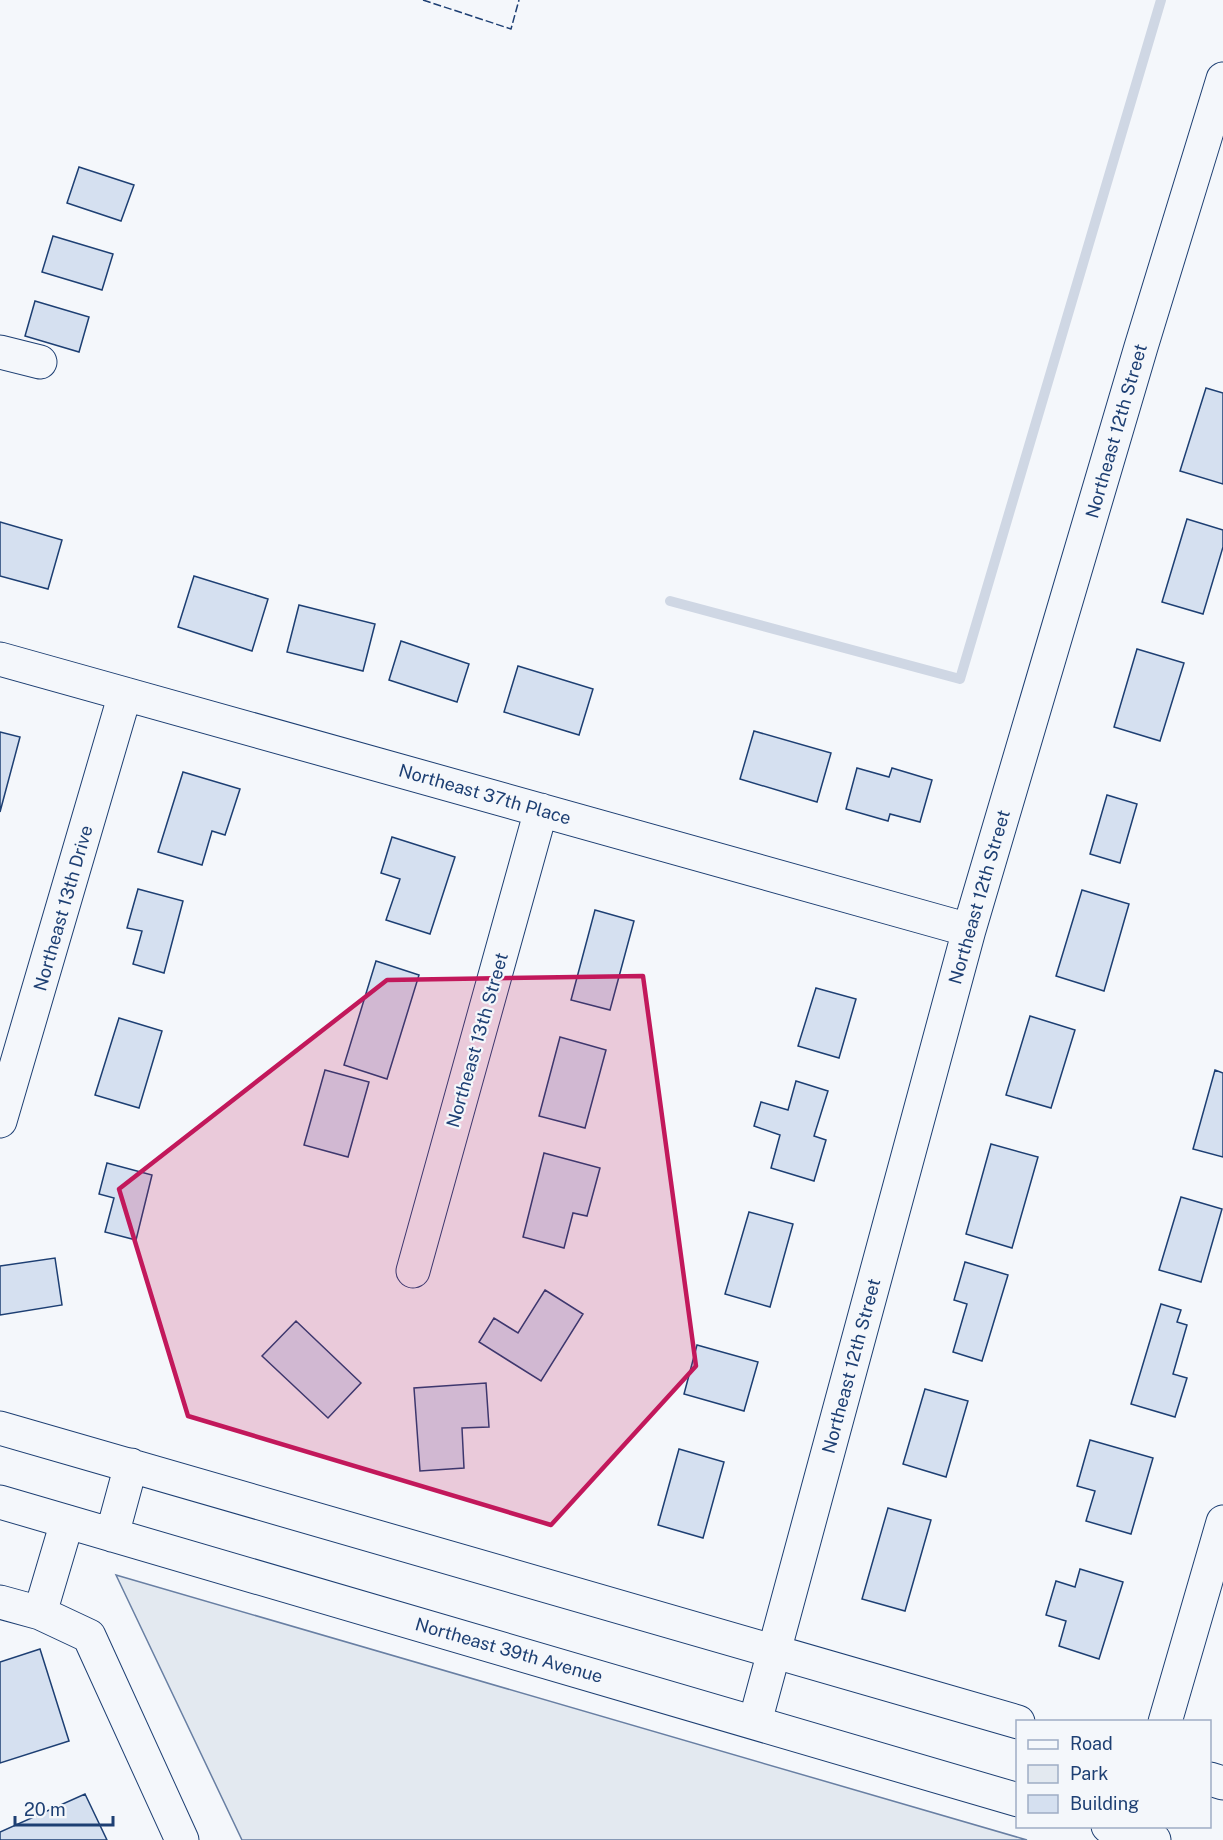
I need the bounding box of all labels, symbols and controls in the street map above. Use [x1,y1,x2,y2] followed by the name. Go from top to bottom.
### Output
[1081,341,1151,521] street label: Northeast 12th Street
[396,759,574,829] street label: Northeast 37th Place
[944,807,1014,987] street label: Northeast 12th Street
[29,823,97,993] street label: Northeast 13th Drive
[442,950,512,1130] street label: Northeast 13th Street
[818,1276,884,1456] street label: Northeast 12th Street
[413,1613,605,1687] street label: Northeast 39th Avenue
[1016,1720,1211,1828] legend
[1070,1733,1113,1754] text: Road
[1070,1763,1108,1784] text: Park
[15,1789,112,1827] scale bar
[1070,1793,1139,1814] text: Building
[24,1799,66,1820] text: 20 m

